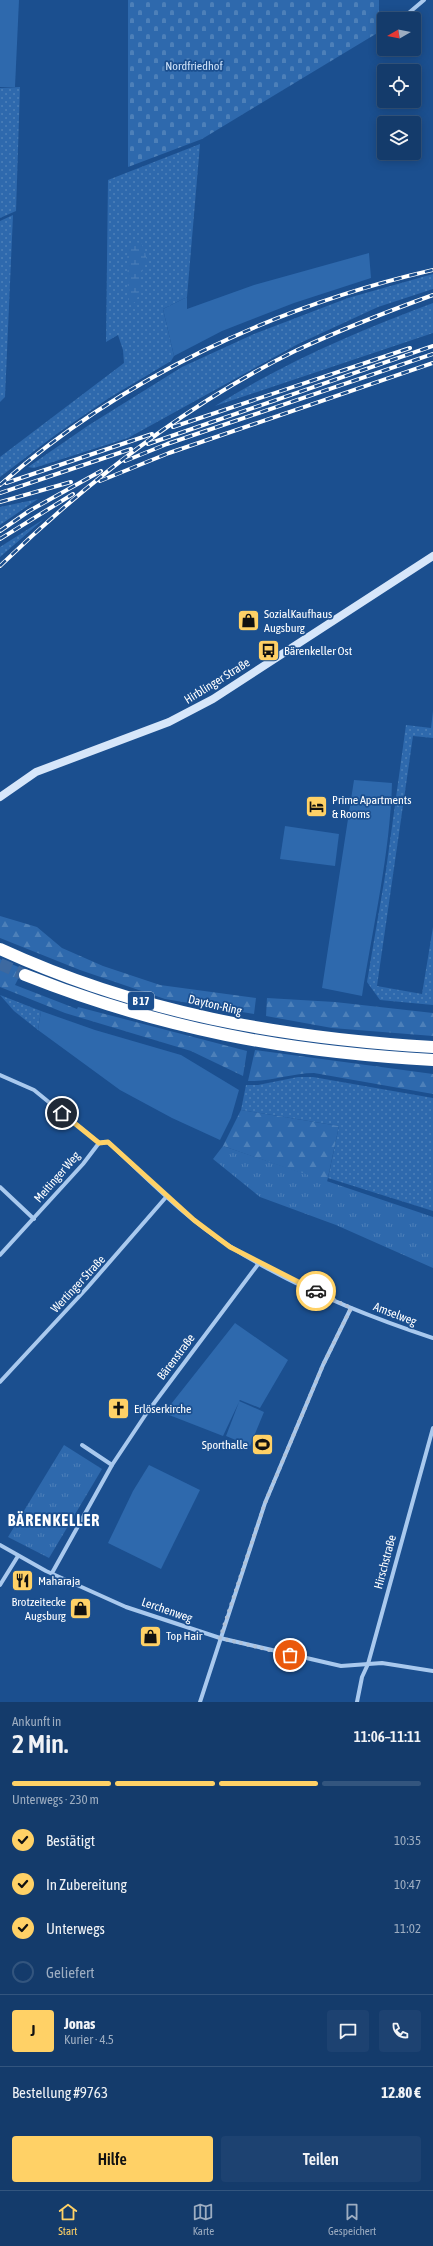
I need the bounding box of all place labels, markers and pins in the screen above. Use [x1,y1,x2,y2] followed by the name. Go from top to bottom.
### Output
[264,607,332,635] place label: SozialKaufhaus Augsburg
[235,608,261,634] shop icon: SozialKaufhaus Augsburg
[256,638,282,664] bus stop icon: Bärenkeller Ost
[284,644,353,658] place label: Bärenkeller Ost
[332,793,412,821] place label: Prime Apartments & Rooms
[304,794,330,820] hotel icon: Prime Apartments & Rooms
[45,1096,79,1130] pin
[106,1396,132,1422] church icon: Erlöserkirche
[134,1402,192,1416] place label: Erlöserkirche
[250,1432,276,1458] sports icon: Sporthalle
[202,1438,248,1452] place label: Sporthalle
[9,1568,35,1594] restaurant icon: Maharaja
[38,1574,80,1588] place label: Maharaja
[12,1595,67,1623] place label: Brotzeitecke Augsburg
[68,1596,94,1622] shop icon: Brotzeitecke Augsburg
[138,1623,164,1649] shop icon: Top Hair
[166,1629,203,1643] place label: Top Hair
[273,1638,307,1672] pin

